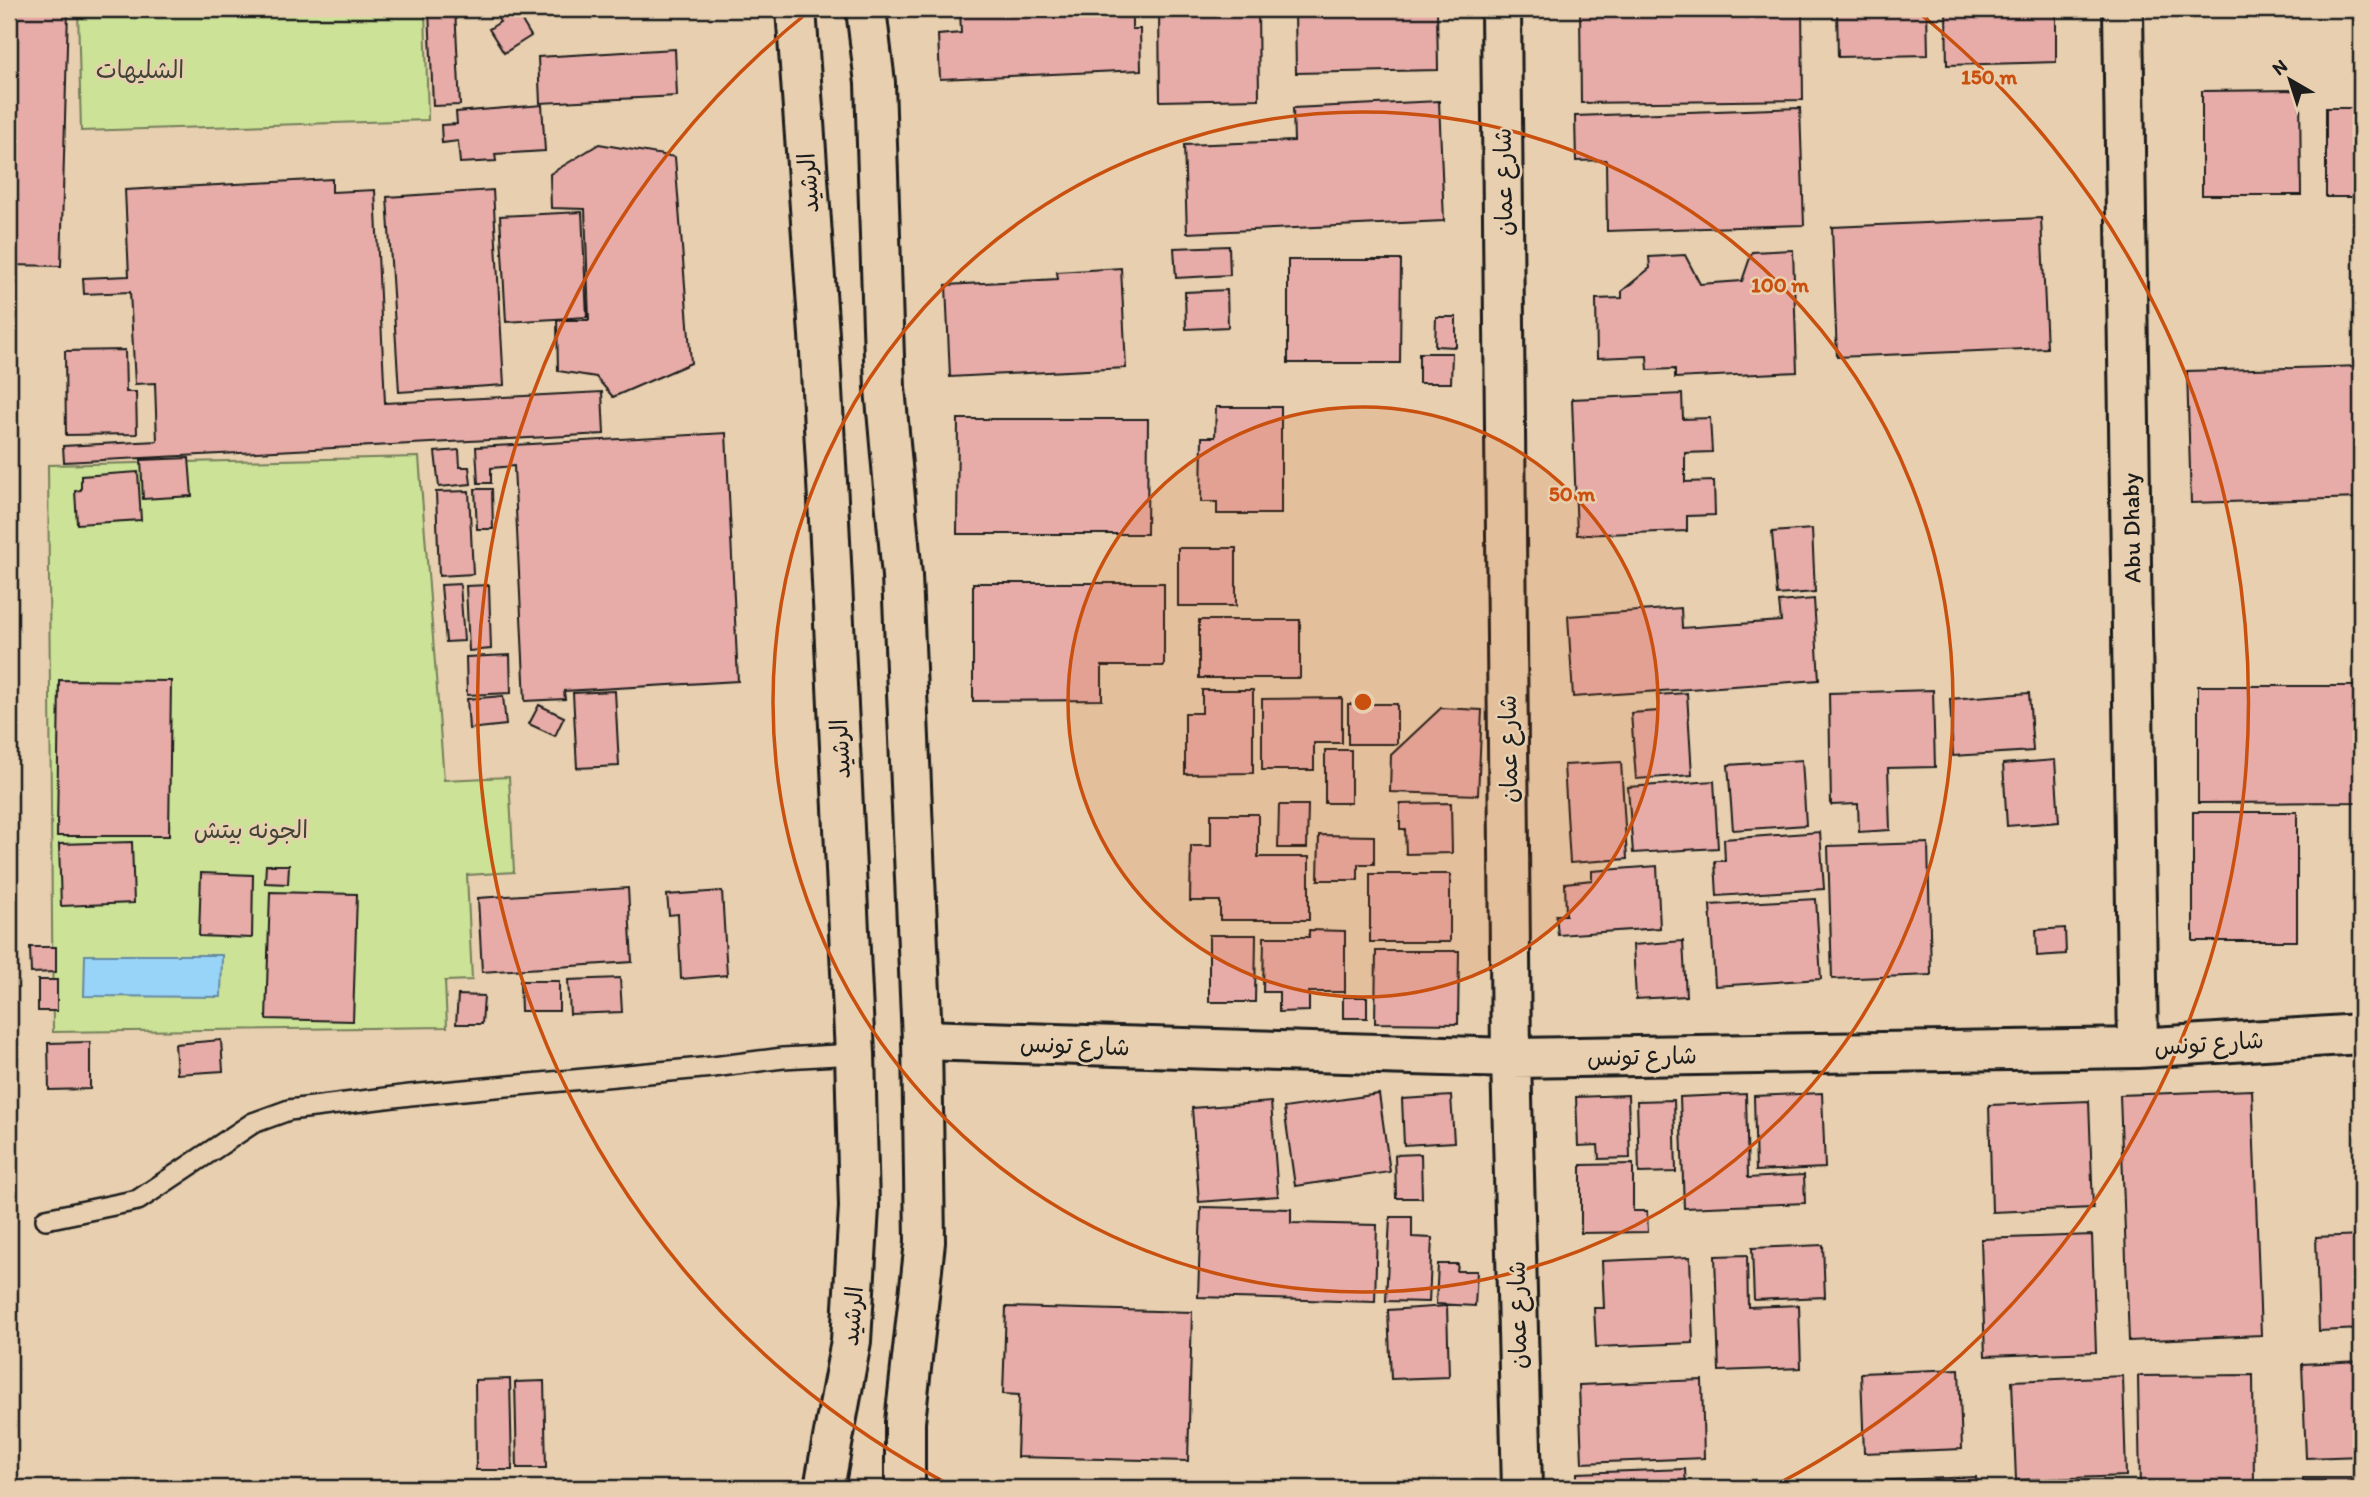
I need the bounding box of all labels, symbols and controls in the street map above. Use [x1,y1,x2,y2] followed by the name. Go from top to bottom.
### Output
[2254,46,2324,116] north arrow
[2267,54,2292,80] text: N
[96,55,184,84] park label: الشليهات
[1961,64,2017,89] text: 150 m
[1488,127,1521,237] street label: شارع عمان
[791,152,825,214] street label: الرشيد
[1751,272,1809,297] text: 100 m
[2116,473,2146,583] street label: Abu Dhaby
[1549,481,1596,506] text: 50 m
[1351,690,1375,714] centre of rings
[1493,694,1526,804] street label: شارع عمان
[824,718,856,780] street label: الرشيد
[194,815,308,845] park label: الجونه بيتش
[2153,1025,2265,1064] street label: شارع تونس
[1020,1029,1130,1064] street label: شارع تونس
[1587,1041,1697,1074] street label: شارع تونس
[1502,1260,1535,1370] street label: شارع عمان
[835,1285,869,1347] street label: الرشيد

